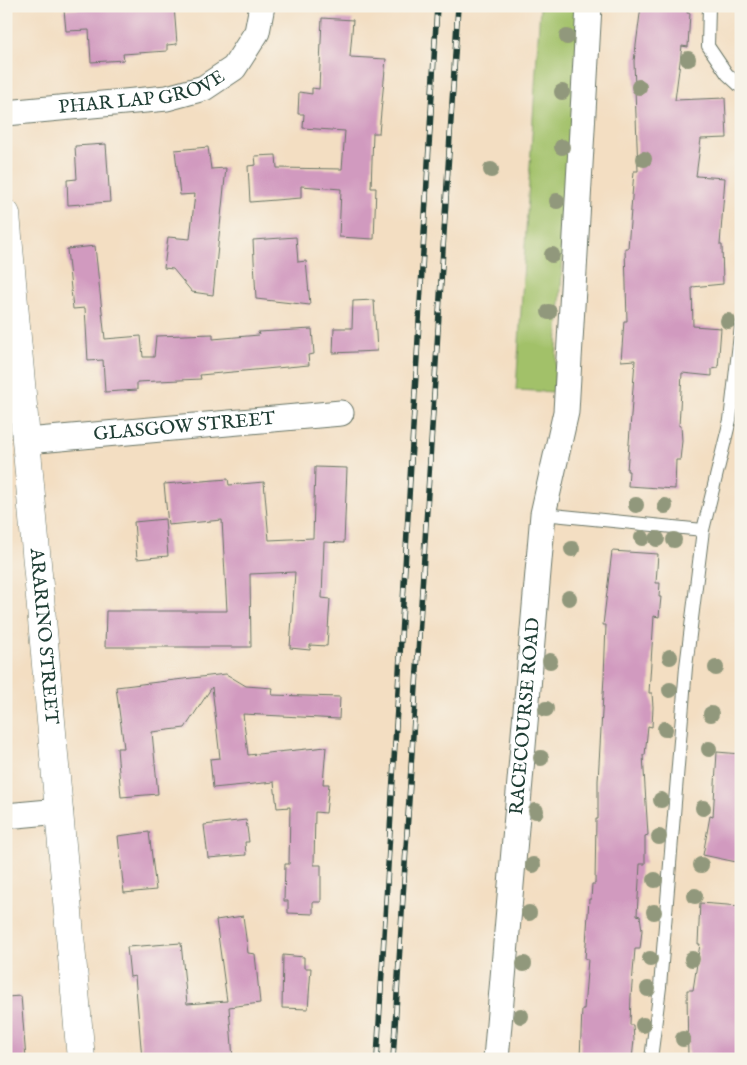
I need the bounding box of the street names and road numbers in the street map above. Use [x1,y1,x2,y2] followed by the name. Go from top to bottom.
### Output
[57,65,230,120] street label: PHAR LAP GROVE
[93,407,276,447] street label: GLASGOW STREET
[24,546,63,726] street label: ARARINO STREET
[505,617,546,816] street label: RACECOURSE ROAD

